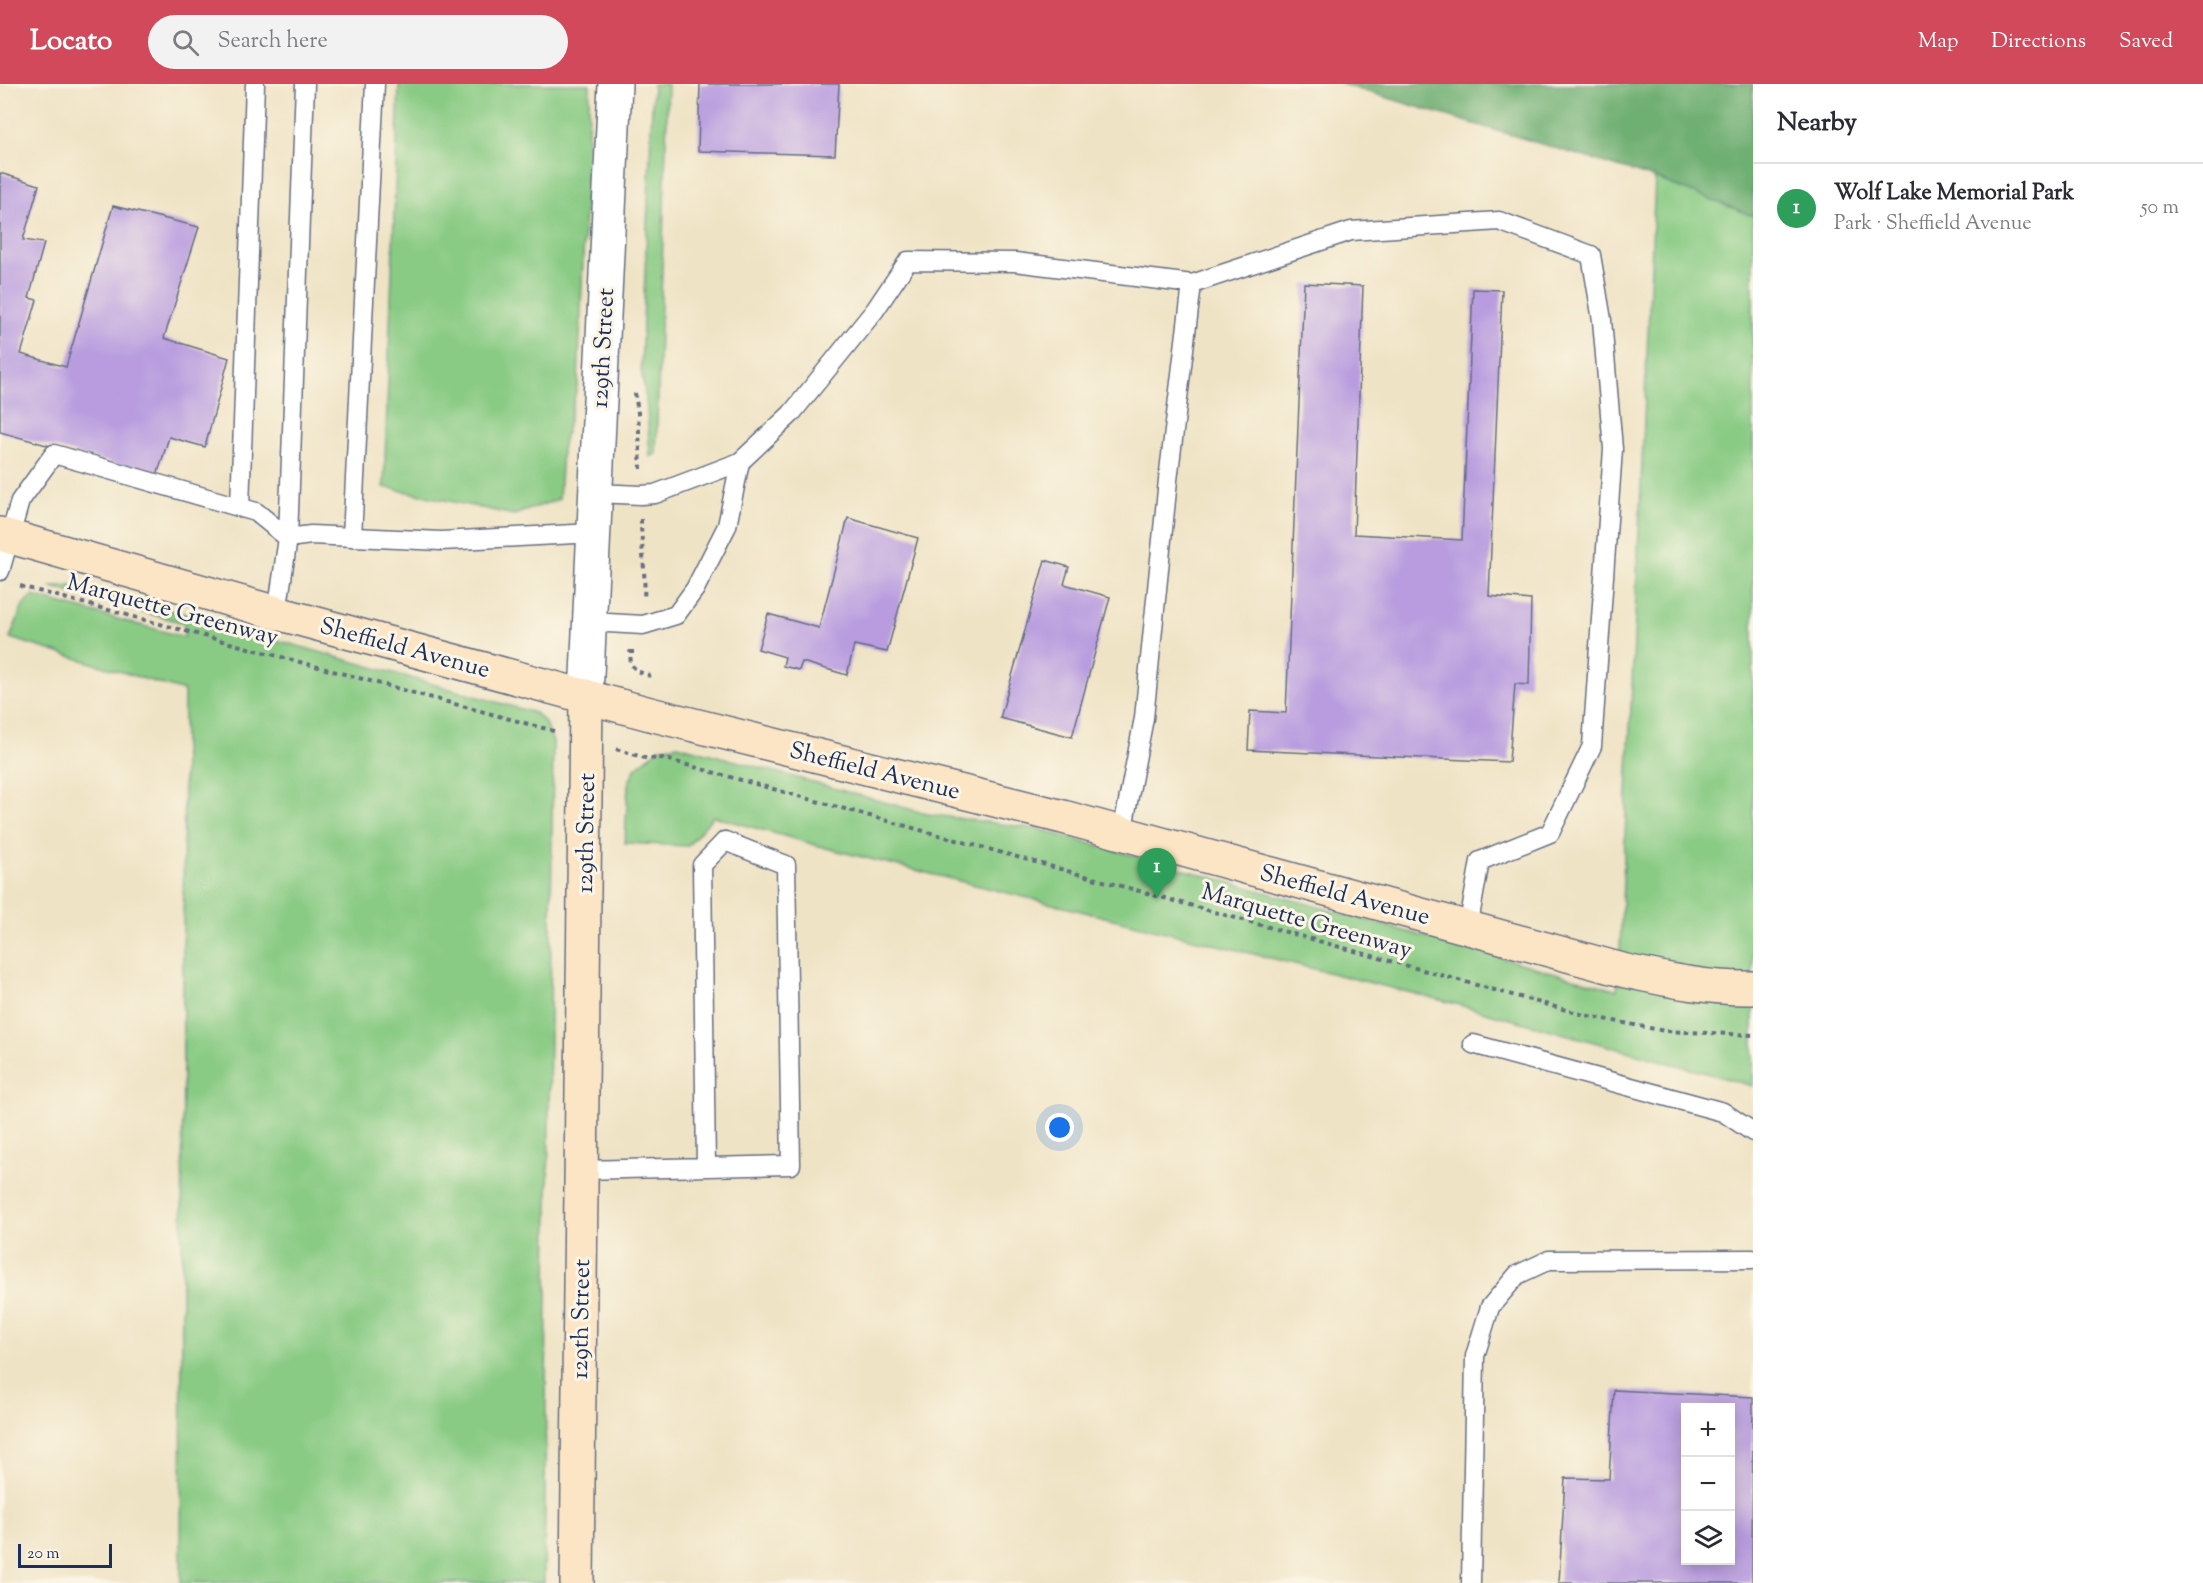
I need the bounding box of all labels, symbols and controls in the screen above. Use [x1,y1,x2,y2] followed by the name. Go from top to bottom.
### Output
[148,15,568,69] search box
[30,22,112,62] text: Locato
[169,26,202,59] icon: search
[217,26,328,58] text: Search here
[1918,27,1958,57] text: Map
[1991,27,2086,57] text: Directions
[2119,27,2173,57] text: Saved
[1777,105,1857,142] text: Nearby
[1834,178,2074,210] text: Wolf Lake Memorial Park
[1793,194,1800,223] text: 1
[2141,194,2179,223] text: 50 m
[1834,210,2032,239] text: Park · Sheffield Avenue
[584,287,624,409] street label: 129th Street
[63,566,282,656] street label: Marquette Greenway
[316,610,493,688] street label: Sheffield Avenue
[785,734,964,810] street label: Sheffield Avenue
[569,773,605,893] street label: 129th Street
[1138,848,1176,898] pin: 1
[1256,857,1433,935] street label: Sheffield Avenue
[1197,876,1416,968] street label: Marquette Greenway
[1045,1113,1074,1142] your location
[564,1259,600,1379] street label: 129th Street
[1681,1403,1735,1565] map controls
[1681,1403,1735,1457] button: +
[1681,1457,1735,1511] button: −
[1681,1511,1735,1565] button: layers
[18,1541,112,1568] scale bar
[27,1543,60,1566] text: 20 m

